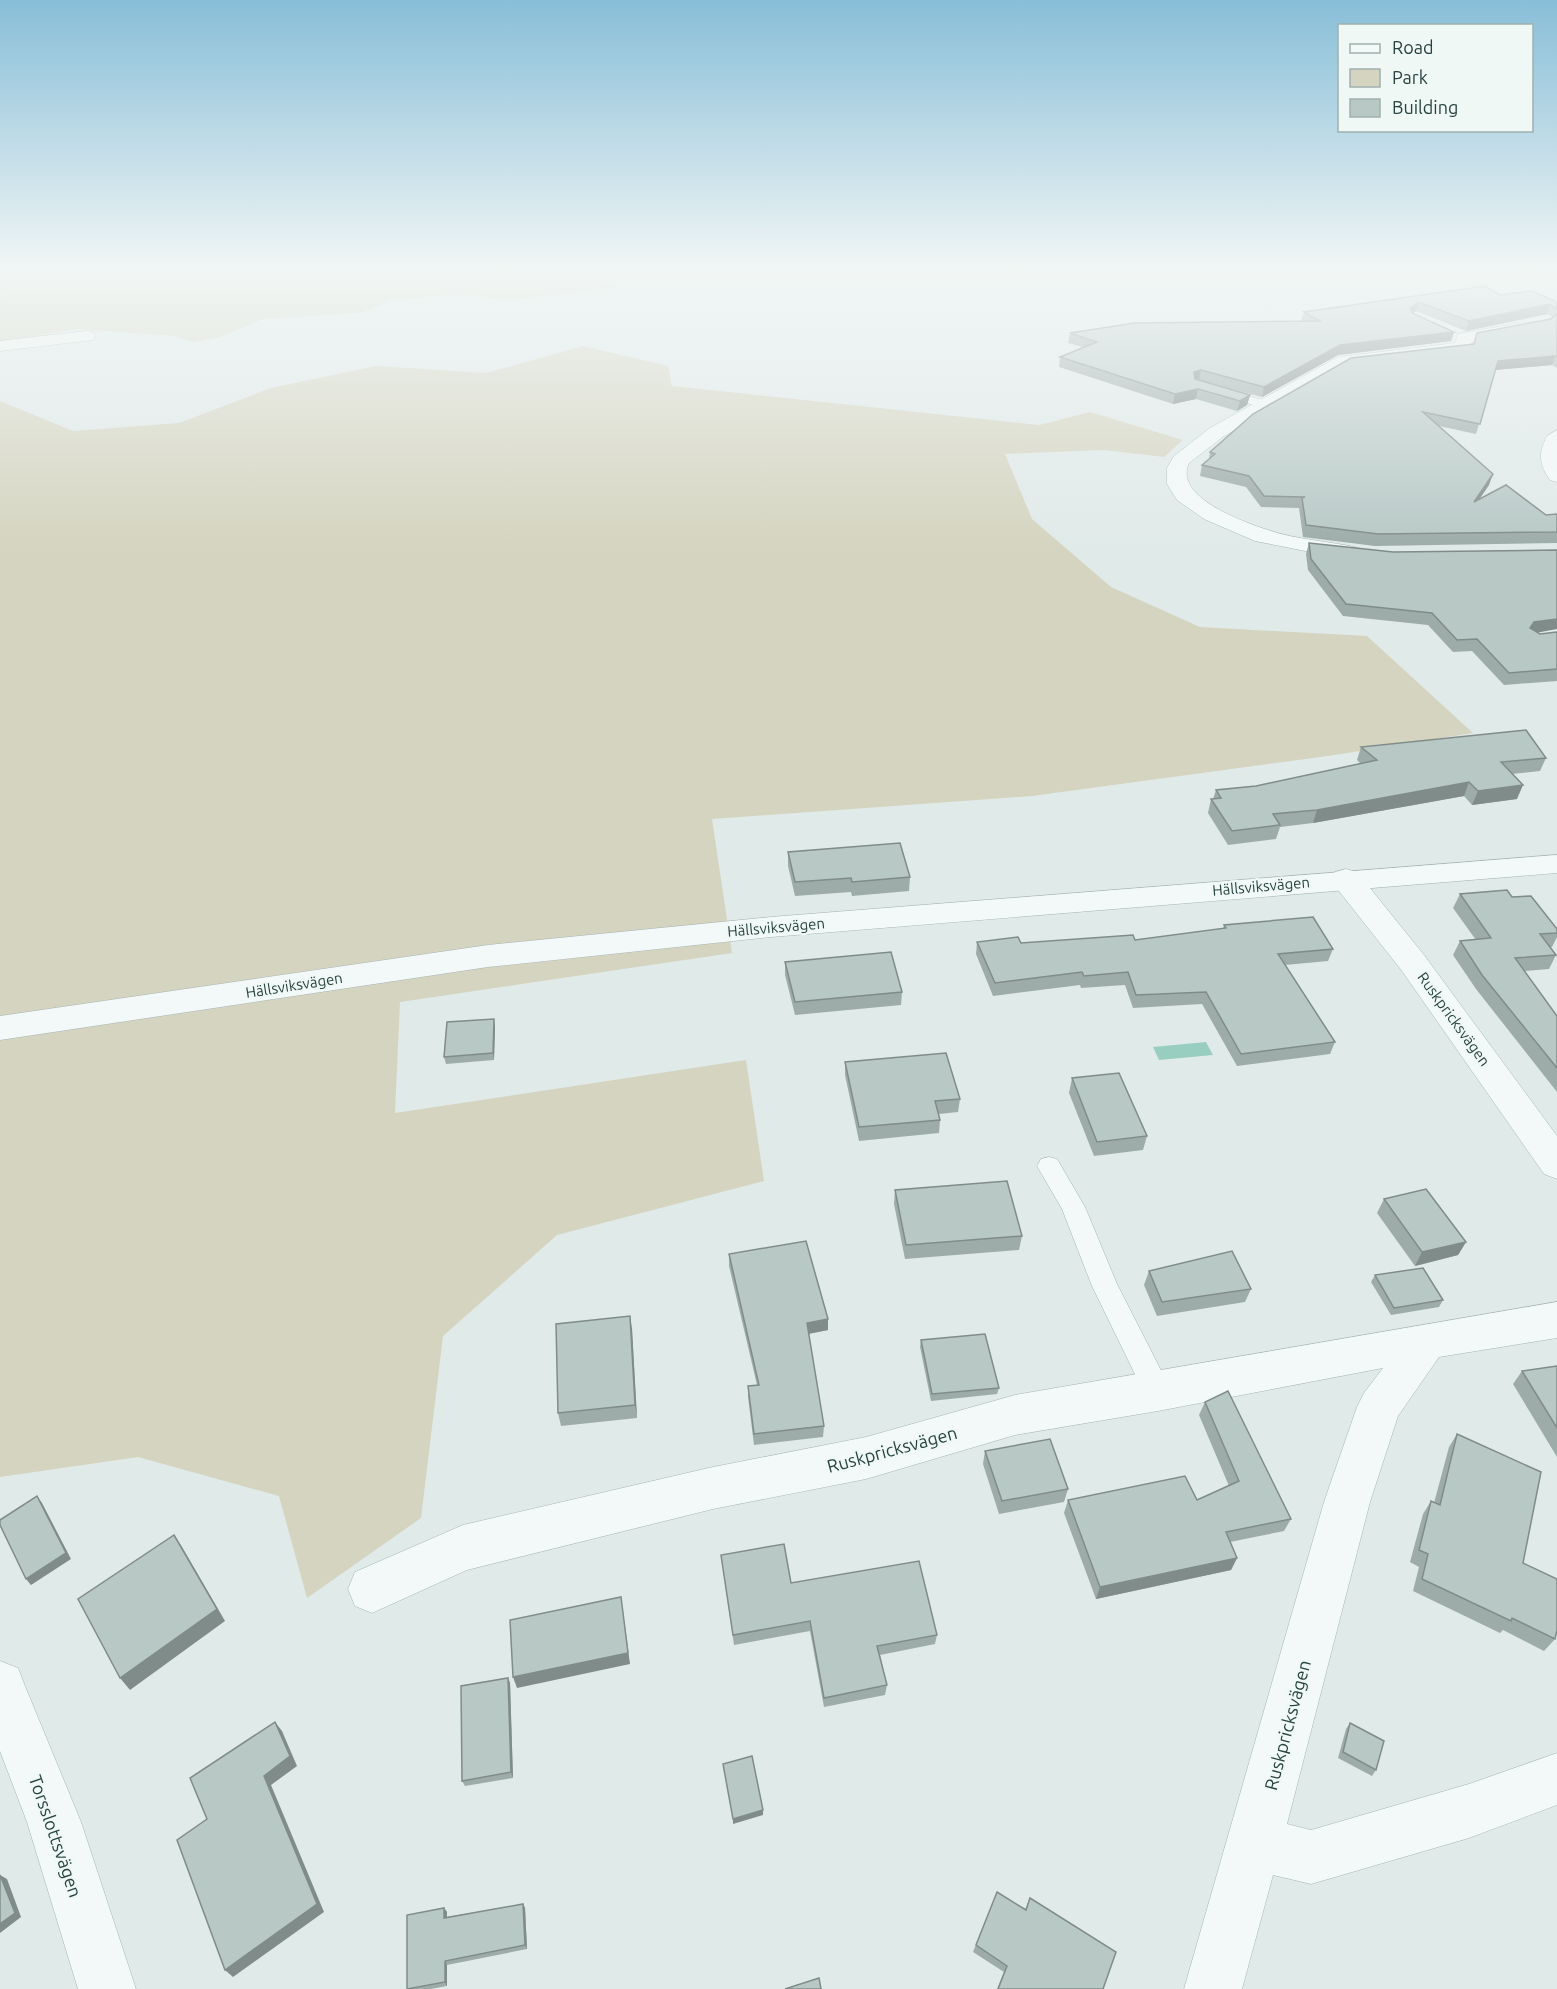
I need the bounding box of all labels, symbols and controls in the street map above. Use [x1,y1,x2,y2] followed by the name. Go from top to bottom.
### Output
[1338,24,1533,132] legend
[1392,37,1434,57] text: Road
[1392,67,1428,87] text: Park
[1392,97,1458,117] text: Building
[1211,873,1311,899] street label: Hällsviksvägen
[726,914,826,940] street label: Hällsviksvägen
[244,969,344,1001] street label: Hällsviksvägen
[1414,969,1494,1069] street label: Ruskpricksvägen
[825,1422,959,1476] street label: Ruskpricksvägen
[1260,1658,1314,1792] street label: Ruskpricksvägen
[26,1772,86,1900] street label: Torsslottsvägen

